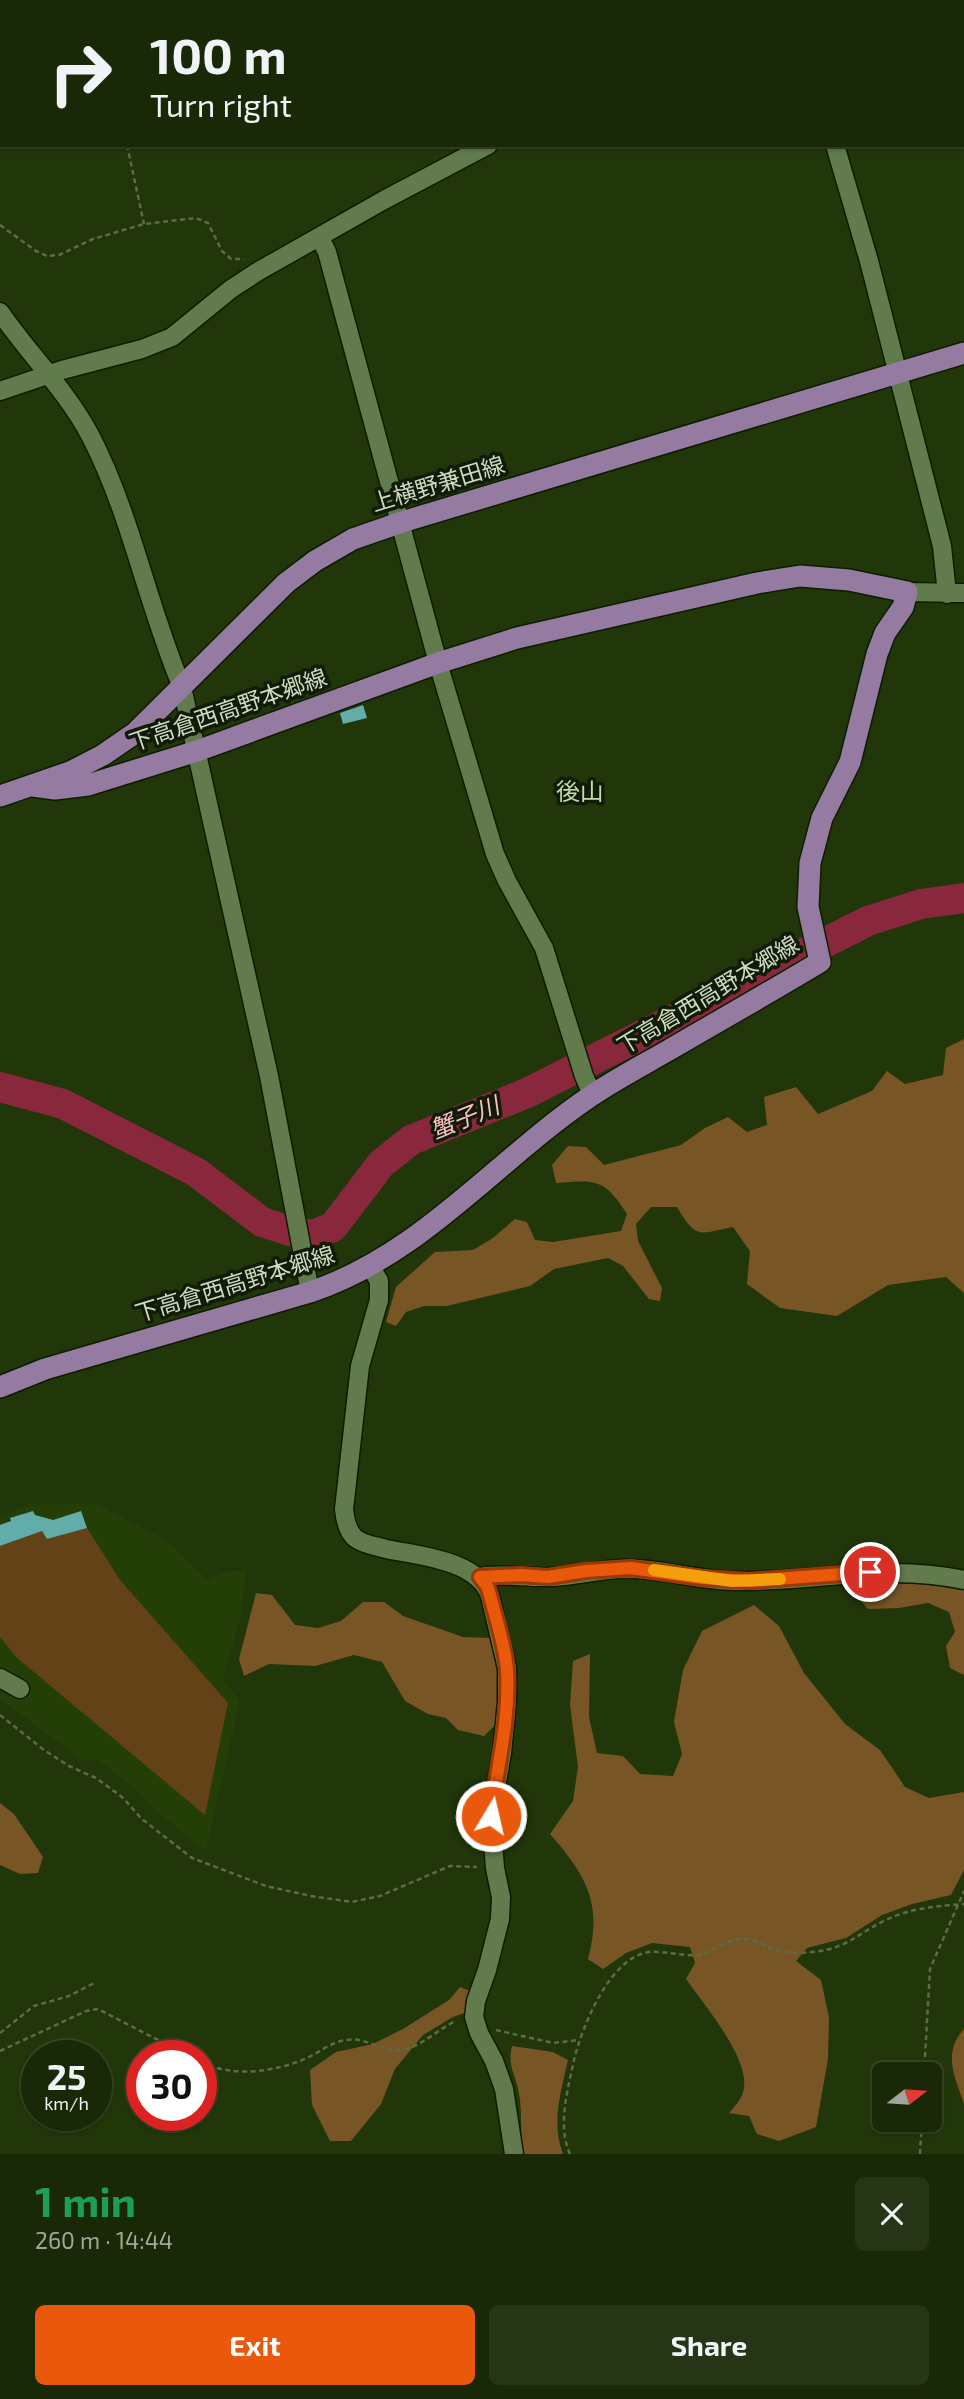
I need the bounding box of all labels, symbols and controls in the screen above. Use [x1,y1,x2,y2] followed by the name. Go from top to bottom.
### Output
[150,25,287,84] text: 100 m
[35,28,126,119] icon: right
[150,85,292,123] text: Turn right
[368,449,508,517] street label: 上横野兼田線
[125,662,330,756] street label: 下高倉西高野本郷線
[556,776,604,805] district label: 後山
[612,929,803,1059] street label: 下高倉西高野本郷線
[426,1089,506,1144] water label: 蟹子川
[132,1239,338,1327] street label: 下高倉西高野本郷線
[840,1542,900,1602] pin
[851,1553,889,1591] icon: arrive
[454,1779,528,1853] position arrow
[126,2040,217,2131] speed limit sign: 30
[47,2055,86,2097] text: 25
[872,2062,942,2132] north arrow
[872,2062,942,2132] map controls
[44,2092,89,2114] text: km/h
[35,2175,136,2225] text: 1 min
[855,2177,929,2251] button: close
[35,2226,173,2254] text: 260 m · 14:44
[35,2305,475,2385] button: Exit
[489,2305,929,2385] button: Share

